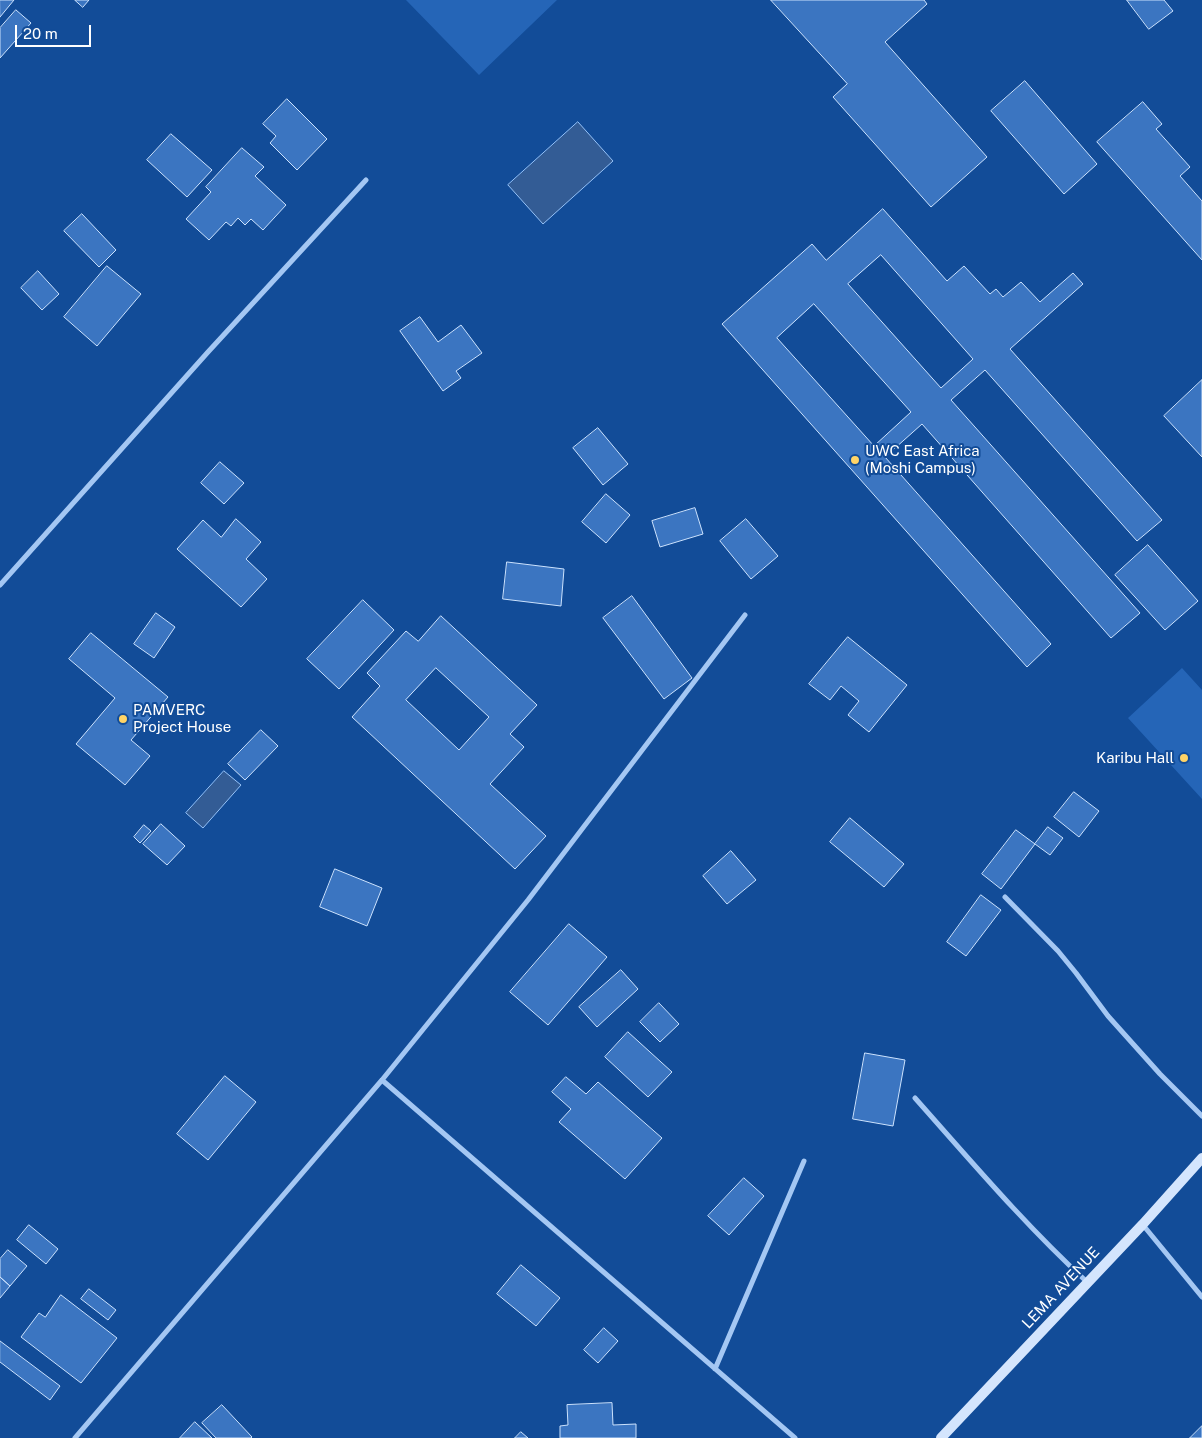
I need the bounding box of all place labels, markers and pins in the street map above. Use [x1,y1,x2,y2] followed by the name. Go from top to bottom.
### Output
[865,442,980,477] place label: UWC East Africa (Moshi Campus)
[849,454,861,466] marker: UWC East Africa (Moshi Campus)
[133,701,231,736] place label: PAMVERC Project House
[117,713,129,725] marker: PAMVERC Project House
[1096,749,1174,767] place label: Karibu Hall
[1178,752,1190,764] marker: Karibu Hall

